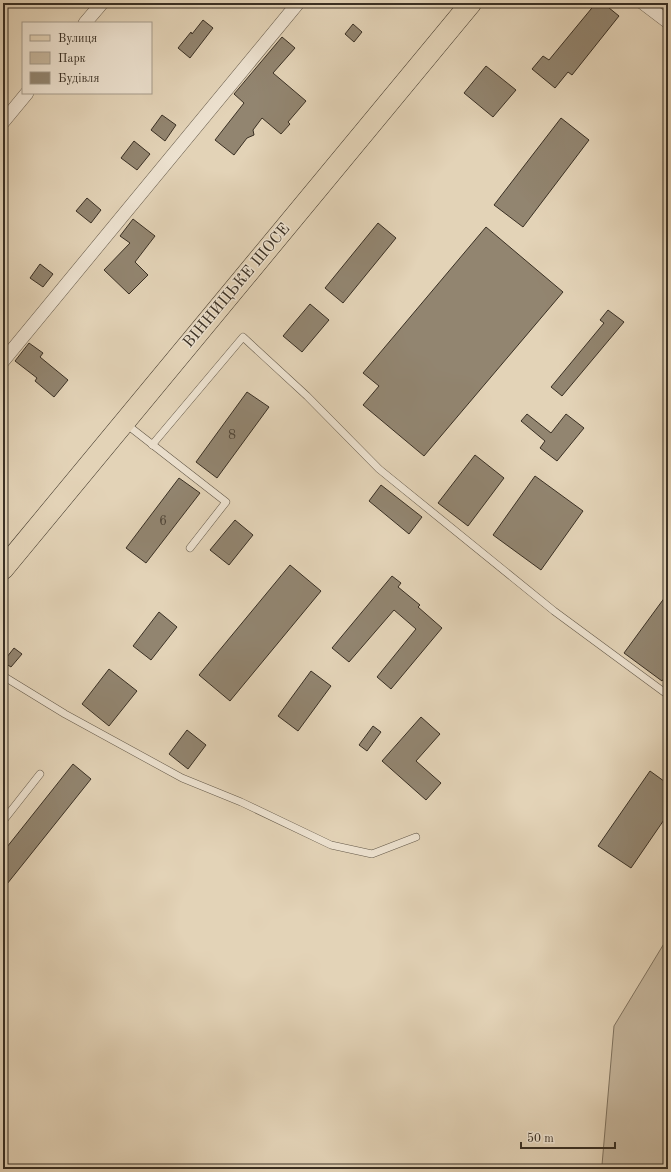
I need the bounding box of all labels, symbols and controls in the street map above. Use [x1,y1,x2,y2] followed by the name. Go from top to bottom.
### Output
[22,22,152,94] legend
[58,33,97,45] text: Вулиця
[58,53,86,65] text: Парк
[58,72,100,85] text: Будівля
[180,221,294,351] street label: ВІННИЦЬКЕ ШОСЕ
[228,428,236,442] house number: 8
[159,514,167,528] house number: 6
[521,1124,615,1150] scale bar
[527,1132,554,1145] text: 50 m

